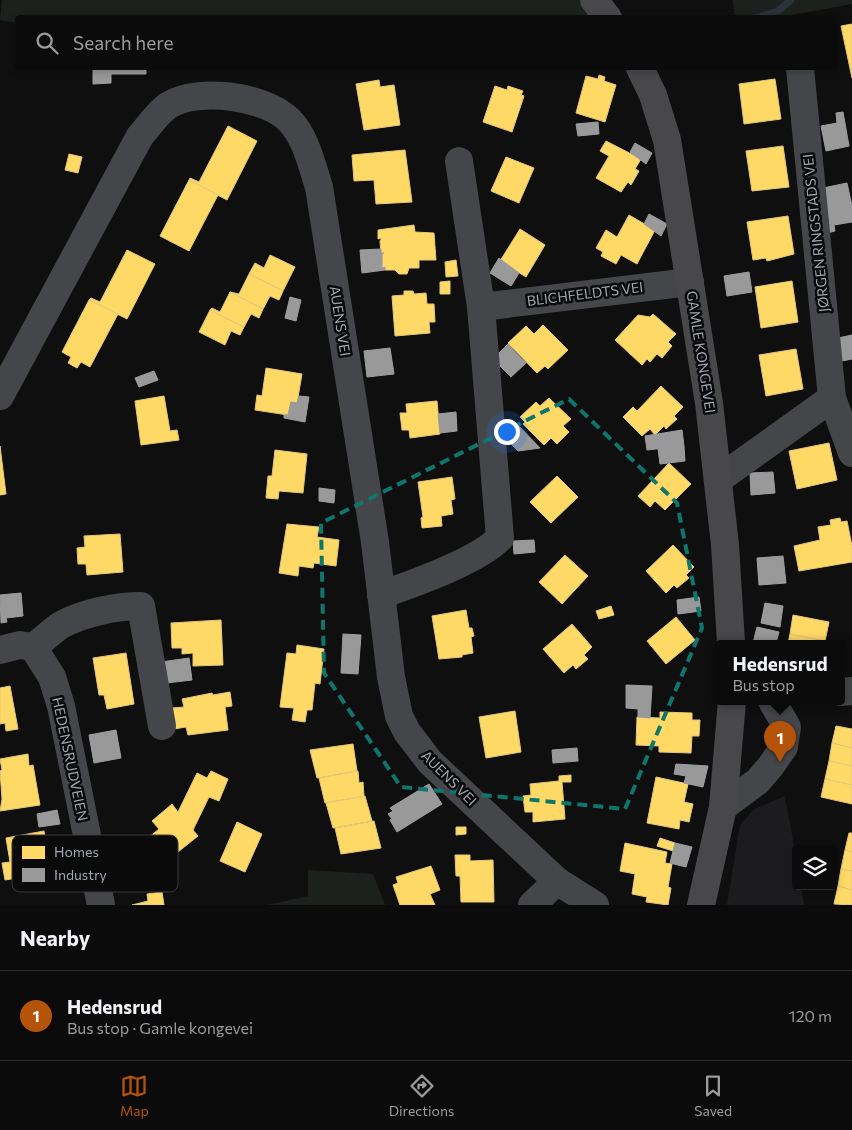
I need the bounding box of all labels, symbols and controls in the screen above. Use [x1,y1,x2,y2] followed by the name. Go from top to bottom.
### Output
[15,15,837,70] search box
[33,29,61,57] icon: search
[73,31,173,54] text: Search here
[799,153,832,313] street label: JØRGEN RINGSTADS VEI
[526,278,644,309] street label: BLICHFELDTS VEI
[327,284,354,357] street label: AUENS VEI
[683,290,720,414] street label: GAMLE KONGEVEI
[494,419,520,445] your location
[715,640,845,705] popup
[732,652,828,675] text: Hedensrud
[732,675,795,694] text: Bus stop
[49,695,92,822] street label: HEDENSRUDVEIEN
[764,721,796,762] pin: 1
[418,747,480,809] street label: AUENS VEI
[12,835,178,892] legend
[54,843,99,860] text: Homes
[792,845,837,890] map controls
[792,845,837,890] button: layers
[54,866,107,883] text: Industry
[20,925,90,950] text: Nearby
[67,995,162,1018] text: Hedensrud
[32,1006,40,1025] text: 1
[789,1006,832,1025] text: 120 m
[67,1018,253,1037] text: Bus stop · Gamle kongevei
[120,1072,149,1119] tab: Map
[389,1072,454,1119] tab: Directions
[694,1072,732,1119] tab: Saved

